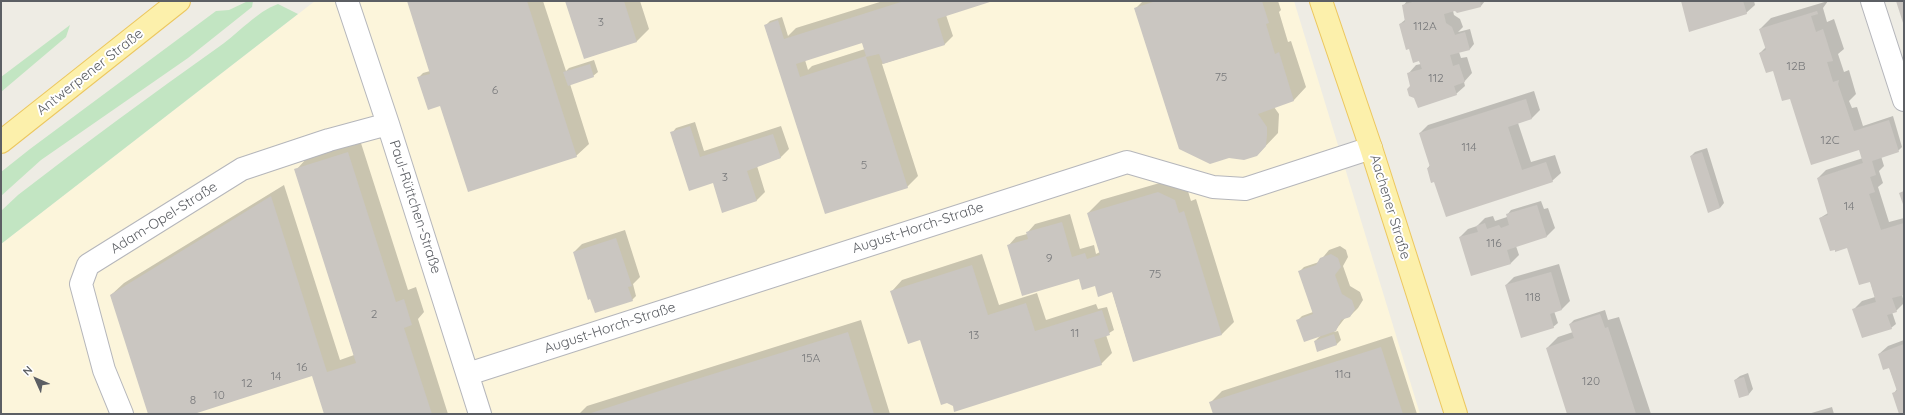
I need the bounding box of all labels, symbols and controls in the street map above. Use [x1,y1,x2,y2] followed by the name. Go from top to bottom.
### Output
[598,15,604,29] house number: 3
[1413,19,1437,33] house number: 112A
[33,25,147,119] street label: Antwerpener Straße
[1787,59,1805,73] house number: 12B
[1215,70,1227,84] house number: 75
[1428,71,1444,85] house number: 112
[492,83,498,97] house number: 6
[1821,133,1839,147] house number: 12C
[385,138,445,276] street label: Paul-Rüttchen-Straße
[1461,140,1477,154] house number: 114
[1366,152,1414,262] street label: Aachener Straße
[861,158,867,172] house number: 5
[722,170,728,184] house number: 3
[107,178,221,258] street label: Adam-Opel-Straße
[850,199,986,257] street label: August-Horch-Straße
[1844,199,1854,213] house number: 14
[1486,236,1502,250] house number: 116
[1046,251,1052,265] house number: 9
[1149,267,1161,281] house number: 75
[1525,290,1541,304] house number: 118
[542,299,678,357] street label: August-Horch-Straße
[371,307,377,321] house number: 2
[1071,326,1079,340] house number: 11
[969,328,979,342] house number: 13
[802,351,820,365] house number: 15A
[16,359,56,399] north arrow
[297,360,307,374] house number: 16
[20,363,35,378] text: N
[1335,367,1351,381] house number: 11a
[271,369,281,383] house number: 14
[1582,374,1600,388] house number: 120
[241,376,253,390] house number: 12
[213,388,225,402] house number: 10
[190,393,196,407] house number: 8

